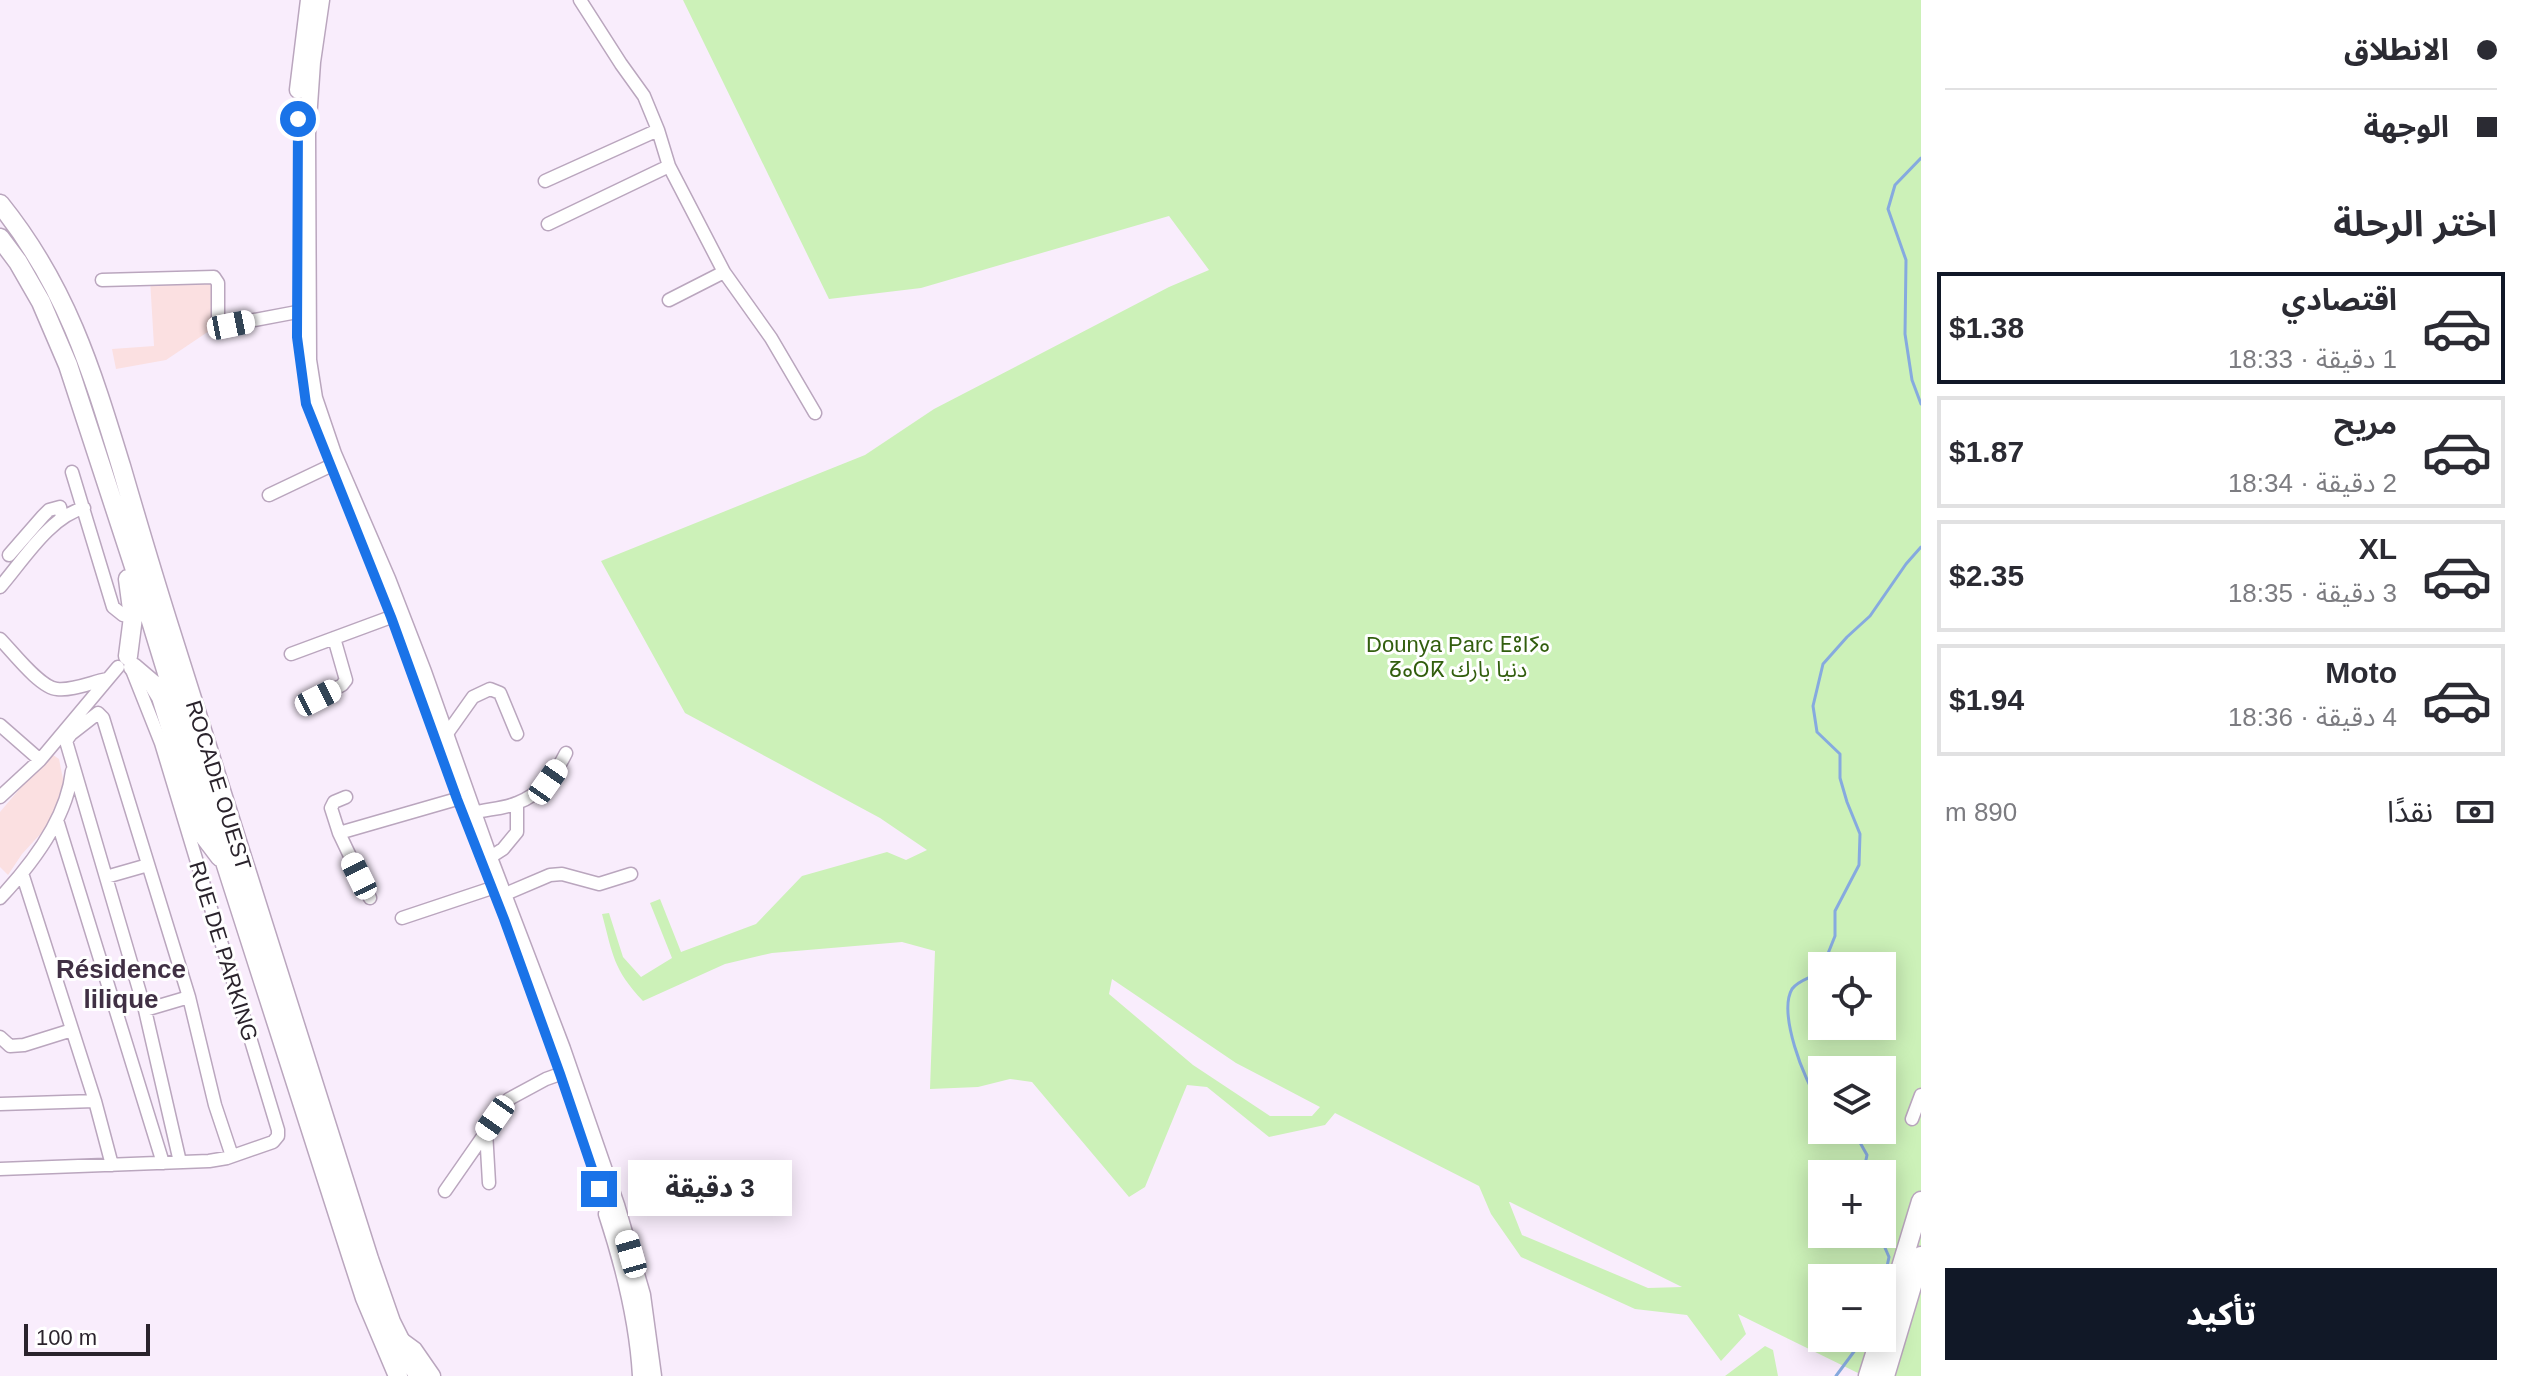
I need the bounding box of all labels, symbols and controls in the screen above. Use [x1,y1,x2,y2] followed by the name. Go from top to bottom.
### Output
[2344,33,2449,66] text: الانطلاق
[280,101,316,137] route start
[2364,110,2449,143] text: الوجهة
[2333,203,2497,244] text: اختر الرحلة
[2282,283,2397,316] text: اقتصادي
[2421,292,2493,364] icon: car
[205,309,257,341] car
[1949,311,2024,344] text: $1.38
[2228,344,2397,374] text: 1 دقيقة · 18:33
[2334,407,2397,440] text: مريح
[2421,416,2493,488] icon: car
[1949,435,2024,468] text: $1.87
[2228,468,2397,498] text: 2 دقيقة · 18:34
[2359,532,2397,565] text: XL
[2421,540,2493,612] icon: car
[1949,559,2024,592] text: $2.35
[2228,578,2397,608] text: 3 دقيقة · 18:35
[1366,632,1550,683] park label: Dounya Parc ⴹⵓⵏⵢⴰ ⵒⴰⵔⴽ دنيا بارك
[2325,656,2397,689] text: Moto
[2421,664,2493,736] icon: car
[291,676,345,720] car
[1949,683,2024,716] text: $1.94
[181,697,256,873] street label: ROCADE OUEST
[2228,702,2397,732] text: 4 دقيقة · 18:36
[524,755,572,809] car
[2453,790,2497,834] icon: cash
[2387,795,2433,828] text: نقدًا
[1945,797,2017,827] text: 890 m
[338,849,380,903] car
[184,858,263,1044] street label: RUE DE PARKING
[1808,952,1896,1352] map controls
[1808,952,1896,1040] button: locate
[56,954,186,1014] district label: Résidence lilique
[1808,1056,1896,1144] button: layers
[471,1091,519,1145] car
[1808,1160,1896,1248] button: +
[627,1161,791,1217] callout: 3 دقيقة
[581,1171,617,1207] route end
[665,1173,755,1203] text: 3 دقيقة
[613,1228,649,1280] car
[1808,1264,1896,1352] button: −
[1945,1268,2497,1360] button: تأكيد
[24,1320,150,1356] scale bar
[36,1325,97,1350] text: 100 m

